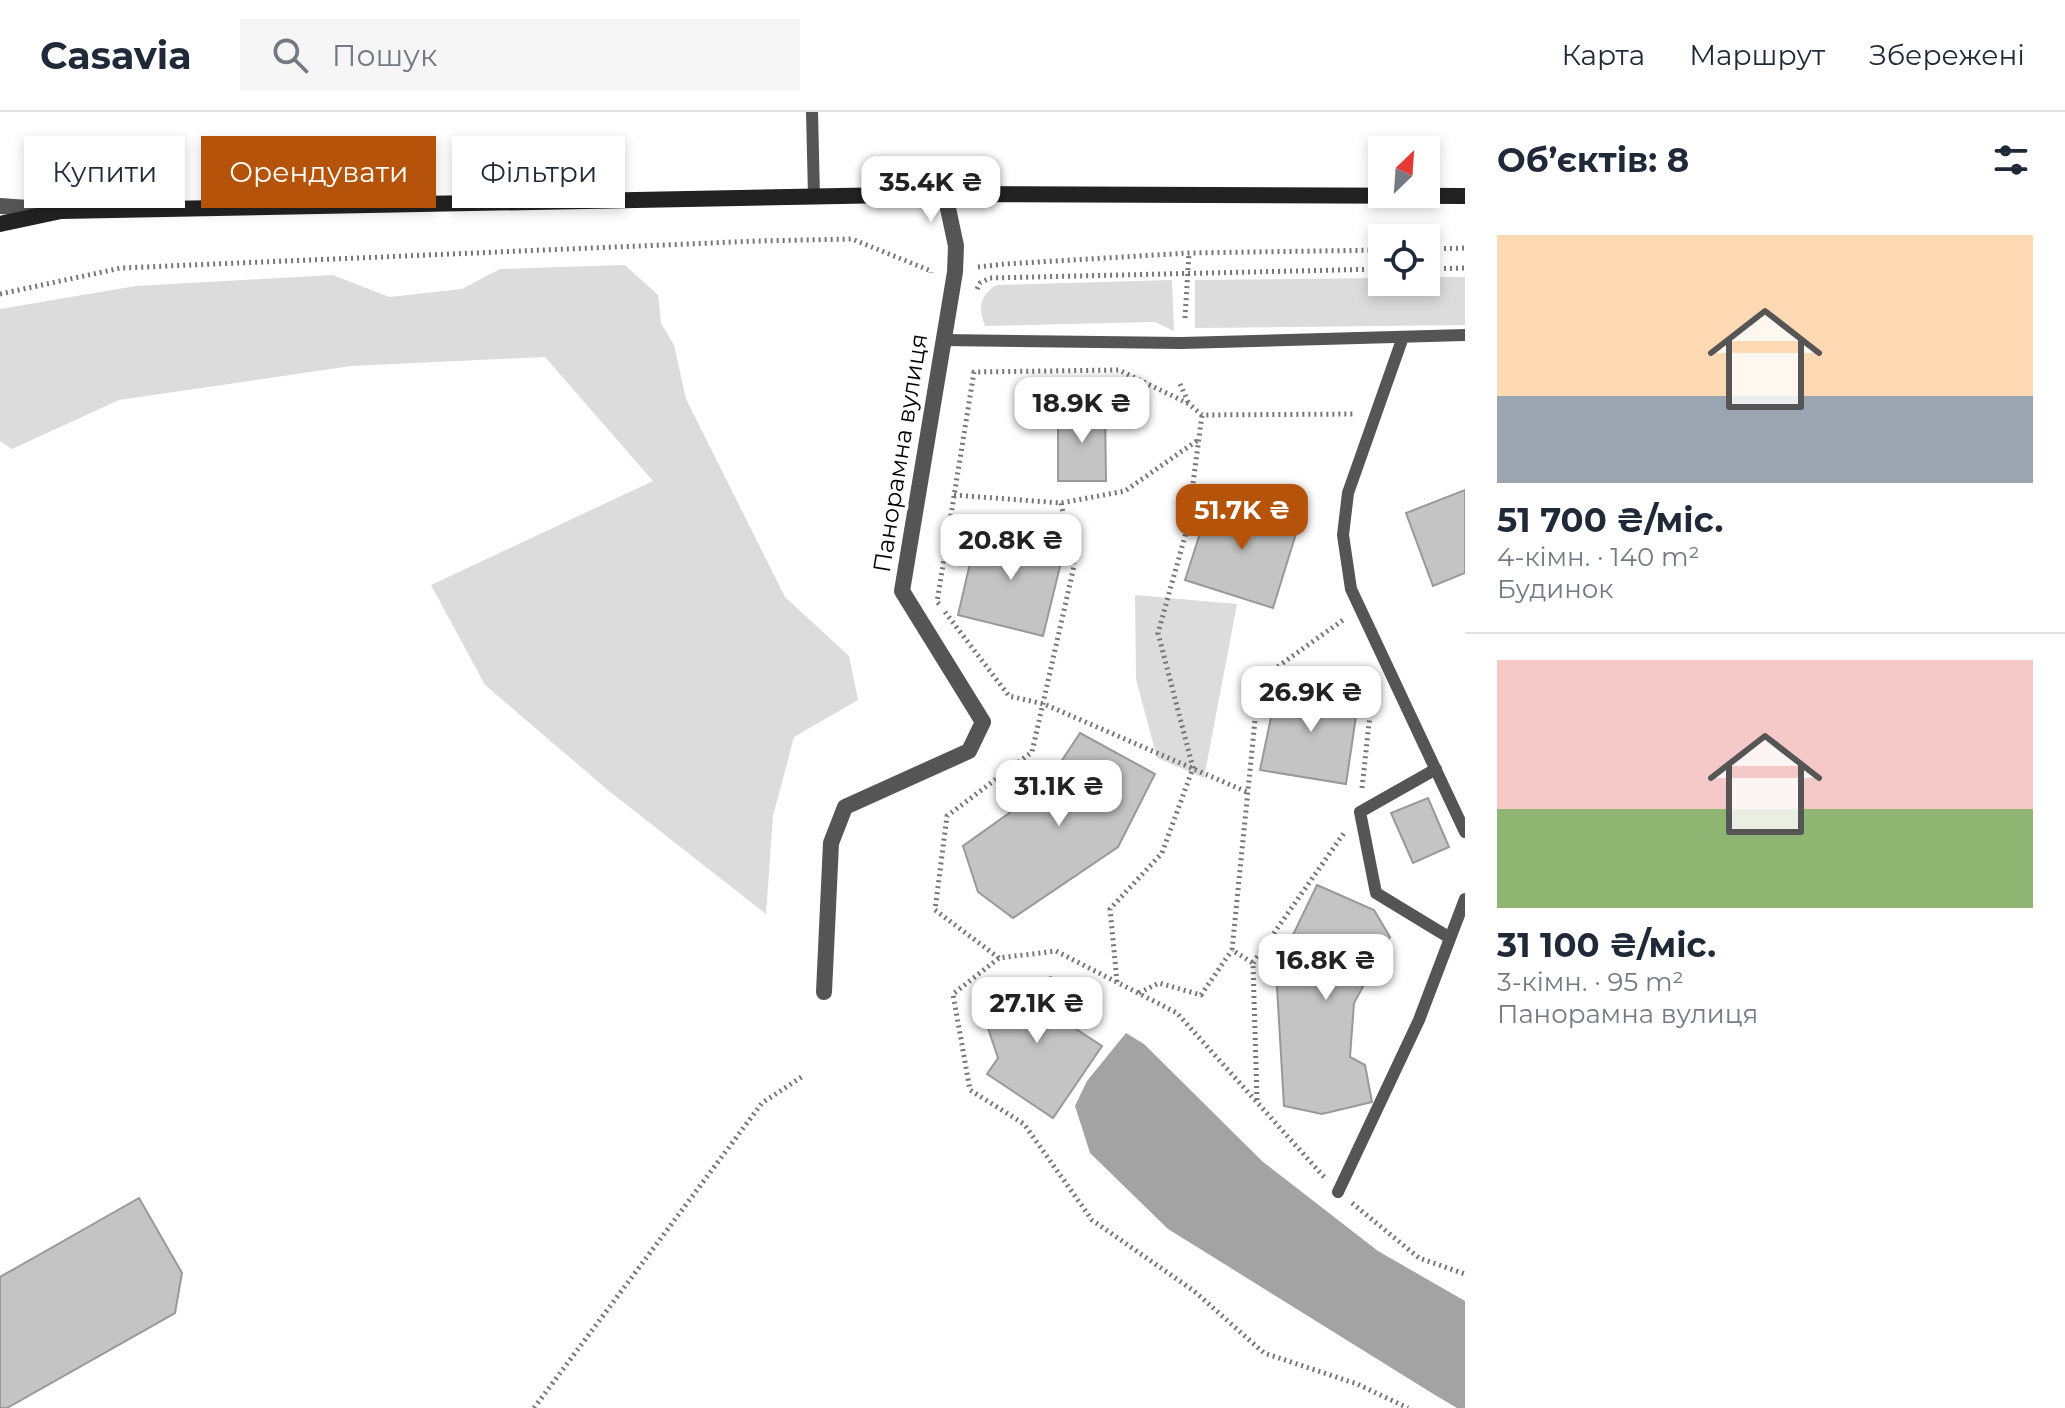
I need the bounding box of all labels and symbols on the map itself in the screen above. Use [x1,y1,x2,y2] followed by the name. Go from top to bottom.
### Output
[1368,136,1440,208] north arrow
[857,156,1005,224] pin: 35.4K ₴
[867,332,933,574] street label: Панорамна вулиця
[1008,377,1156,445] pin: 18.9K ₴
[1168,484,1316,552] pin: 51.7K ₴
[937,514,1085,582] pin: 20.8K ₴
[1237,666,1385,734] pin: 26.9K ₴
[985,760,1133,828] pin: 31.1K ₴
[1252,934,1400,1002] pin: 16.8K ₴
[963,977,1111,1045] pin: 27.1K ₴

